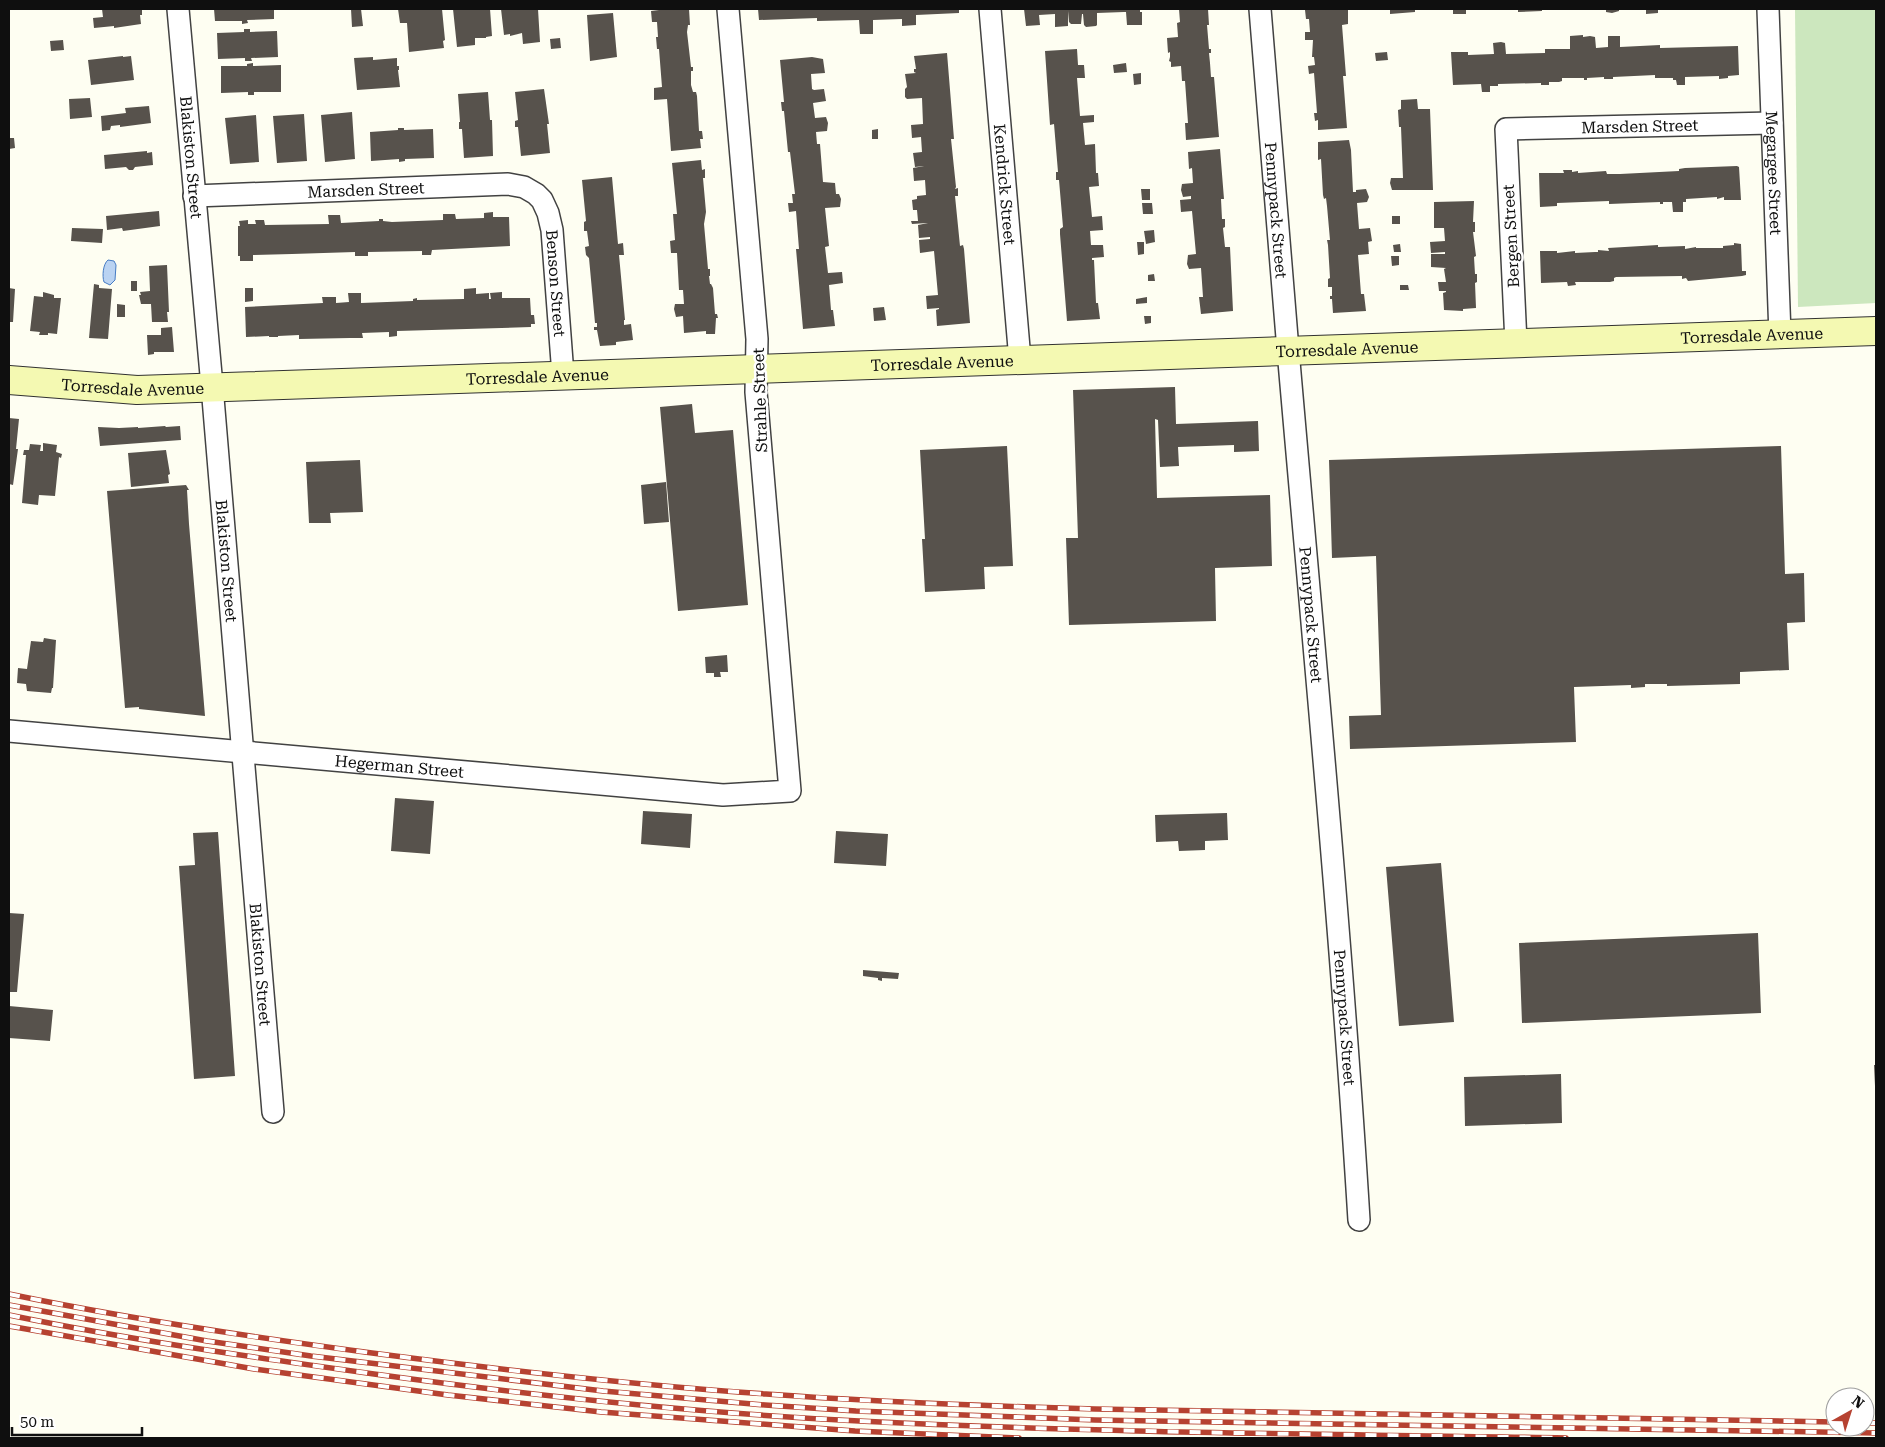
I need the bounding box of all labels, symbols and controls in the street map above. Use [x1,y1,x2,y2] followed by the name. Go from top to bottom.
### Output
[176,95,206,220] street label: Blakiston Street
[1762,111,1786,235] street label: Megargee Street
[1581,115,1699,137] street label: Marsden Street
[990,123,1020,246] street label: Kendrick Street
[1261,141,1291,279] street label: Pennypack Street
[307,178,425,201] street label: Marsden Street
[1499,184,1523,288] street label: Bergen Street
[542,229,570,338] street label: Benson Street
[1680,323,1824,347] street label: Torresdale Avenue
[1275,337,1419,361] street label: Torresdale Avenue
[749,347,771,453] street label: Strahle Street
[870,351,1014,375] street label: Torresdale Avenue
[466,364,609,388] street label: Torresdale Avenue
[61,375,205,400] street label: Torresdale Avenue
[212,499,241,623] street label: Blakiston Street
[1296,546,1327,684] street label: Pennypack Street
[334,751,465,781] street label: Hegerman Street
[246,902,275,1027] street label: Blakiston Street
[1330,948,1359,1086] street label: Pennypack Street
[1825,1387,1875,1437] north arrow
[1849,1392,1868,1412] text: N
[12,1404,142,1436] scale bar
[20,1413,55,1431] text: 50 m

